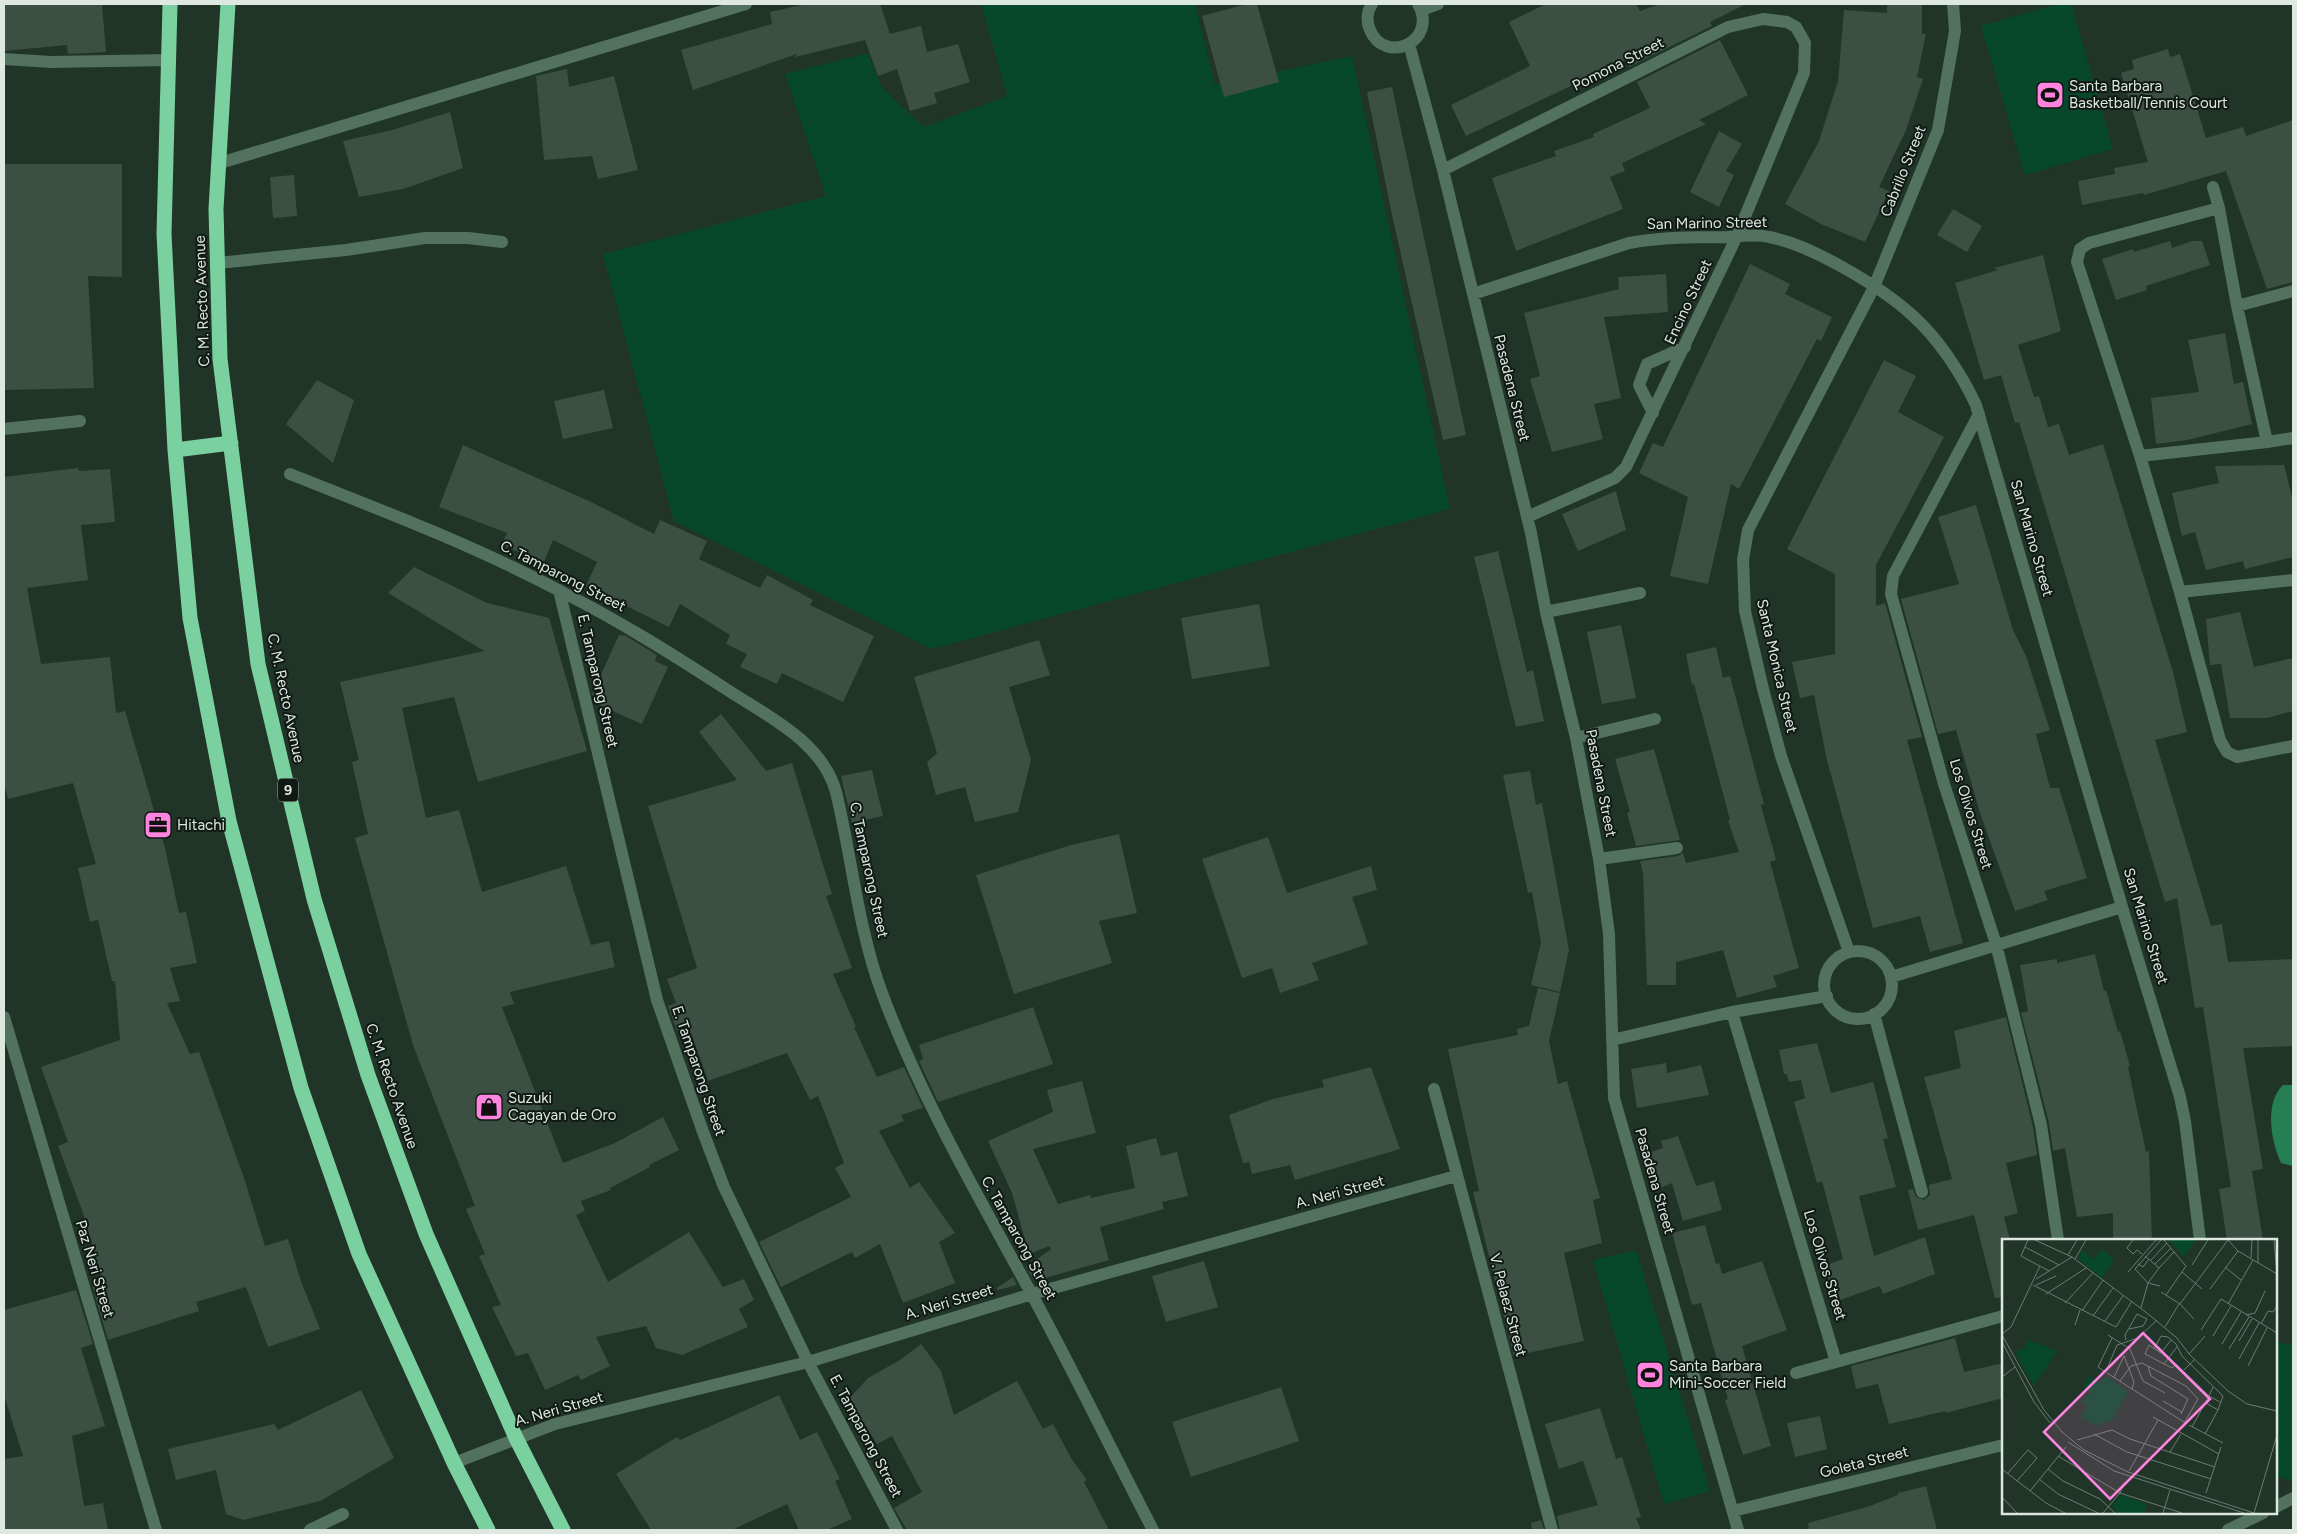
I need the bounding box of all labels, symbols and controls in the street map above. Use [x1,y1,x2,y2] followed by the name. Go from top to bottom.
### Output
[1569,33,1667,95] street label: Pomona Street
[2069,77,2228,112] place label: Santa Barbara Basketball/Tennis Court
[2035,80,2065,110] sports icon: Santa Barbara Basketball/Tennis Court
[1877,122,1930,219] street label: Cabrillo Street
[1647,213,1768,233] street label: San Marino Street
[191,235,213,367] street label: C. M. Recto Avenue
[1660,256,1716,347] street label: Encino Street
[1490,333,1534,444] street label: Pasadena Street
[2007,478,2057,599] street label: San Marino Street
[497,537,629,616] street label: C. Tamparong Street
[1753,597,1801,735] street label: Santa Monica Street
[574,612,622,750] street label: E. Tamparong Street
[264,632,308,764] street label: C. M. Recto Avenue
[1582,728,1620,839] street label: Pasadena Street
[1946,757,1996,872] street label: Los Olivos Street
[278,778,298,802] road number: 9
[846,800,892,940] street label: C. Tamparong Street
[143,810,173,840] office icon: Hitachi
[177,816,225,834] place label: Hitachi
[2120,866,2172,987] street label: San Marino Street
[668,1003,730,1139] street label: E. Tamparong Street
[362,1021,422,1151] street label: C. M. Recto Avenue
[508,1089,617,1124] place label: Suzuki Cagayan de Oro
[474,1092,504,1122] shop icon: Suzuki Cagayan de Oro
[1631,1126,1679,1236] street label: Pasadena Street
[1294,1171,1387,1212] street label: A. Neri Street
[978,1173,1061,1303] street label: C. Tamparong Street
[1800,1208,1850,1323] street label: Los Olivos Street
[72,1218,119,1320] street label: Paz Neri Street
[2002,1239,2277,1514] inset map
[1486,1251,1531,1359] street label: V. Pelaez Street
[903,1280,995,1324] street label: A. Neri Street
[1669,1357,1786,1392] place label: Santa Barbara Mini-Soccer Field
[1635,1360,1665,1390] sports icon: Santa Barbara Mini-Soccer Field
[826,1371,906,1501] street label: E. Tamparong Street
[513,1388,606,1430] street label: A. Neri Street
[1818,1442,1910,1482] street label: Goleta Street

